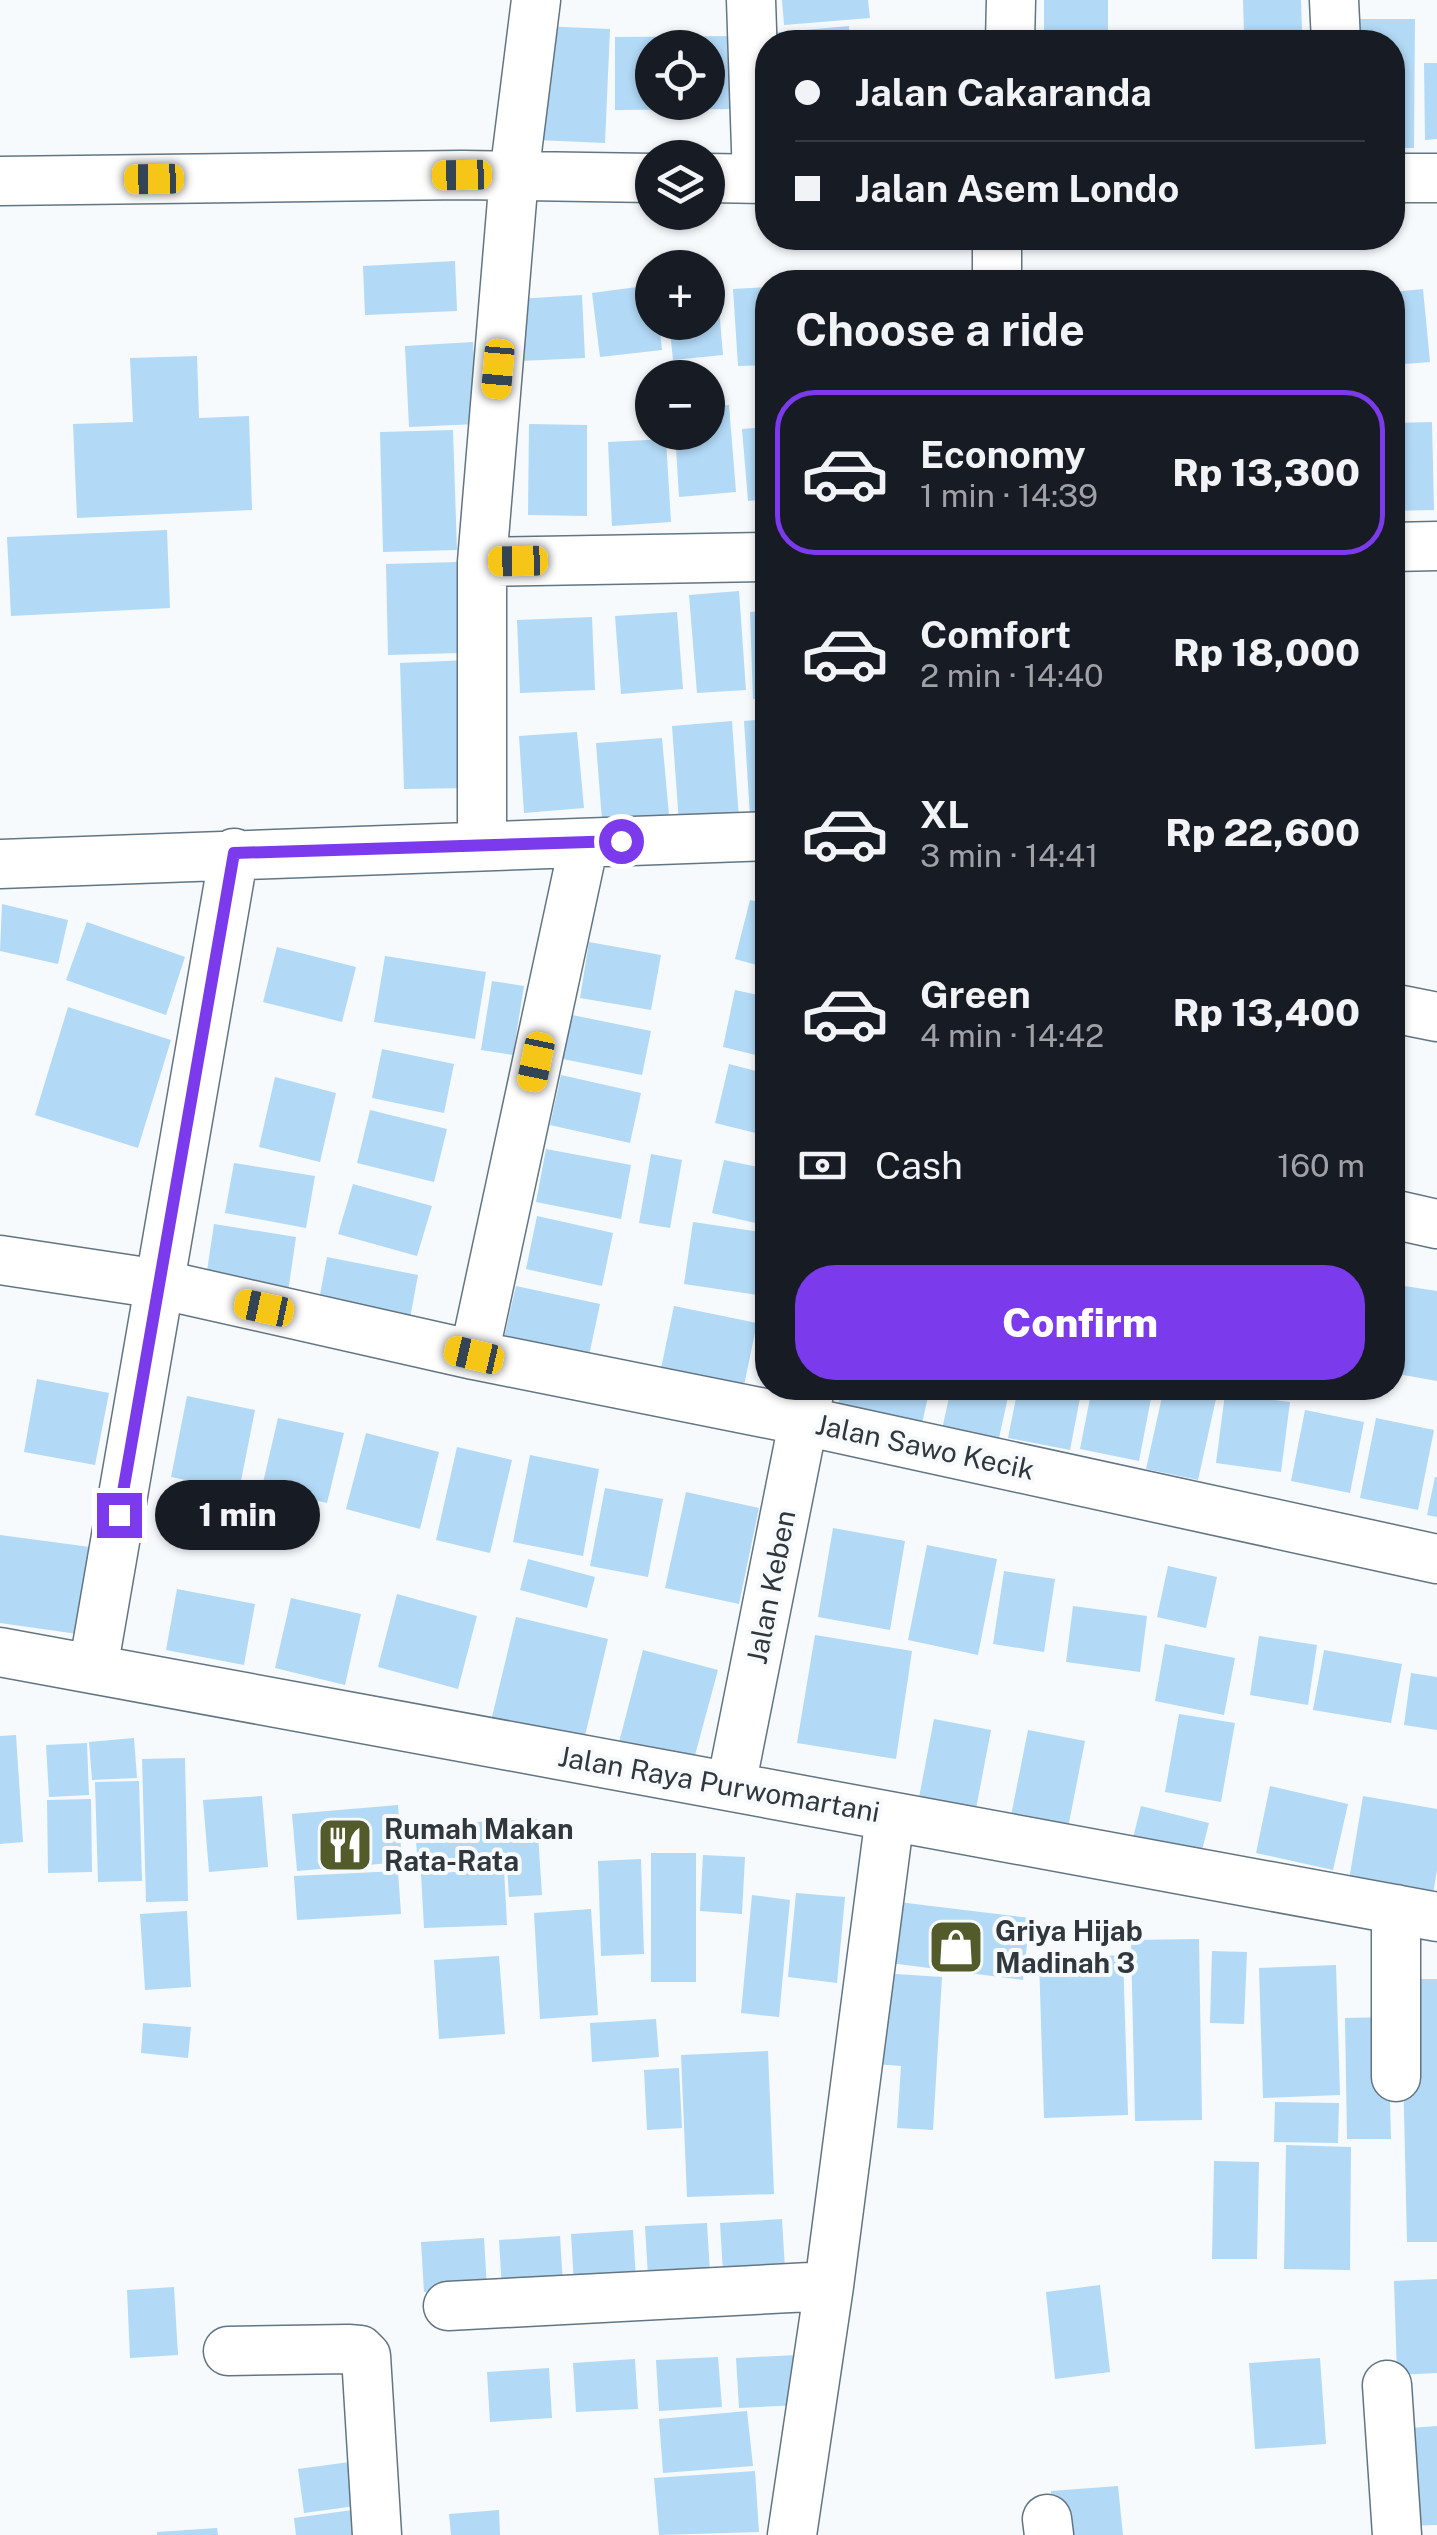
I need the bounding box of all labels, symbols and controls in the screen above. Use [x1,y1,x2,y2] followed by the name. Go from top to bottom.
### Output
[635,30,725,450] map controls
[635,30,725,120] button: locate
[855,70,1152,115] text: Jalan Cakaranda
[635,140,725,230] button: layers
[432,159,492,191] car
[124,163,184,195] car
[855,166,1179,211] text: Jalan Asem Londo
[635,250,725,340] button: +
[795,303,1085,356] text: Choose a ride
[480,338,516,400] car
[635,360,725,450] button: −
[800,428,890,518] icon: car
[920,432,1086,477] text: Economy
[1172,450,1360,495] text: Rp 13,300
[920,477,1098,514] text: 1 min · 14:39
[488,545,548,577] car
[800,608,890,698] icon: car
[920,612,1071,657] text: Comfort
[1173,630,1360,675] text: Rp 18,000
[920,657,1104,694] text: 2 min · 14:40
[800,788,890,878] icon: car
[920,792,969,837] text: XL
[1165,810,1360,855] text: Rp 22,600
[599,819,644,864] route start
[920,837,1098,874] text: 3 min · 14:41
[800,968,890,1058] icon: car
[920,972,1031,1017] text: Green
[1173,990,1360,1035] text: Rp 13,400
[920,1017,1104,1054] text: 4 min · 14:42
[515,1030,557,1094] car
[795,1138,850,1193] icon: cash
[875,1143,963,1188] text: Cash
[1277,1147,1365,1184] text: 160 m
[795,1265,1365,1380] button: Confirm
[232,1287,296,1329] car
[441,1334,507,1376] car
[813,1407,1038,1486] street label: Jalan Sawo Kecik
[154,1480,319,1550] callout: 1 min
[97,1493,142,1538] route end
[198,1496,277,1533] text: 1 min
[739,1507,802,1667] street label: Jalan Keben
[556,1739,883,1828] street label: Jalan Raya Purwomartani
[384,1812,574,1877] place label: Rumah Makan Rata-Rata
[315,1815,375,1875] restaurant icon: Rumah Makan Rata-Rata
[995,1914,1143,1979] place label: Griya Hijab Madinah 3
[926,1917,986,1977] shop icon: Griya Hijab Madinah 3

